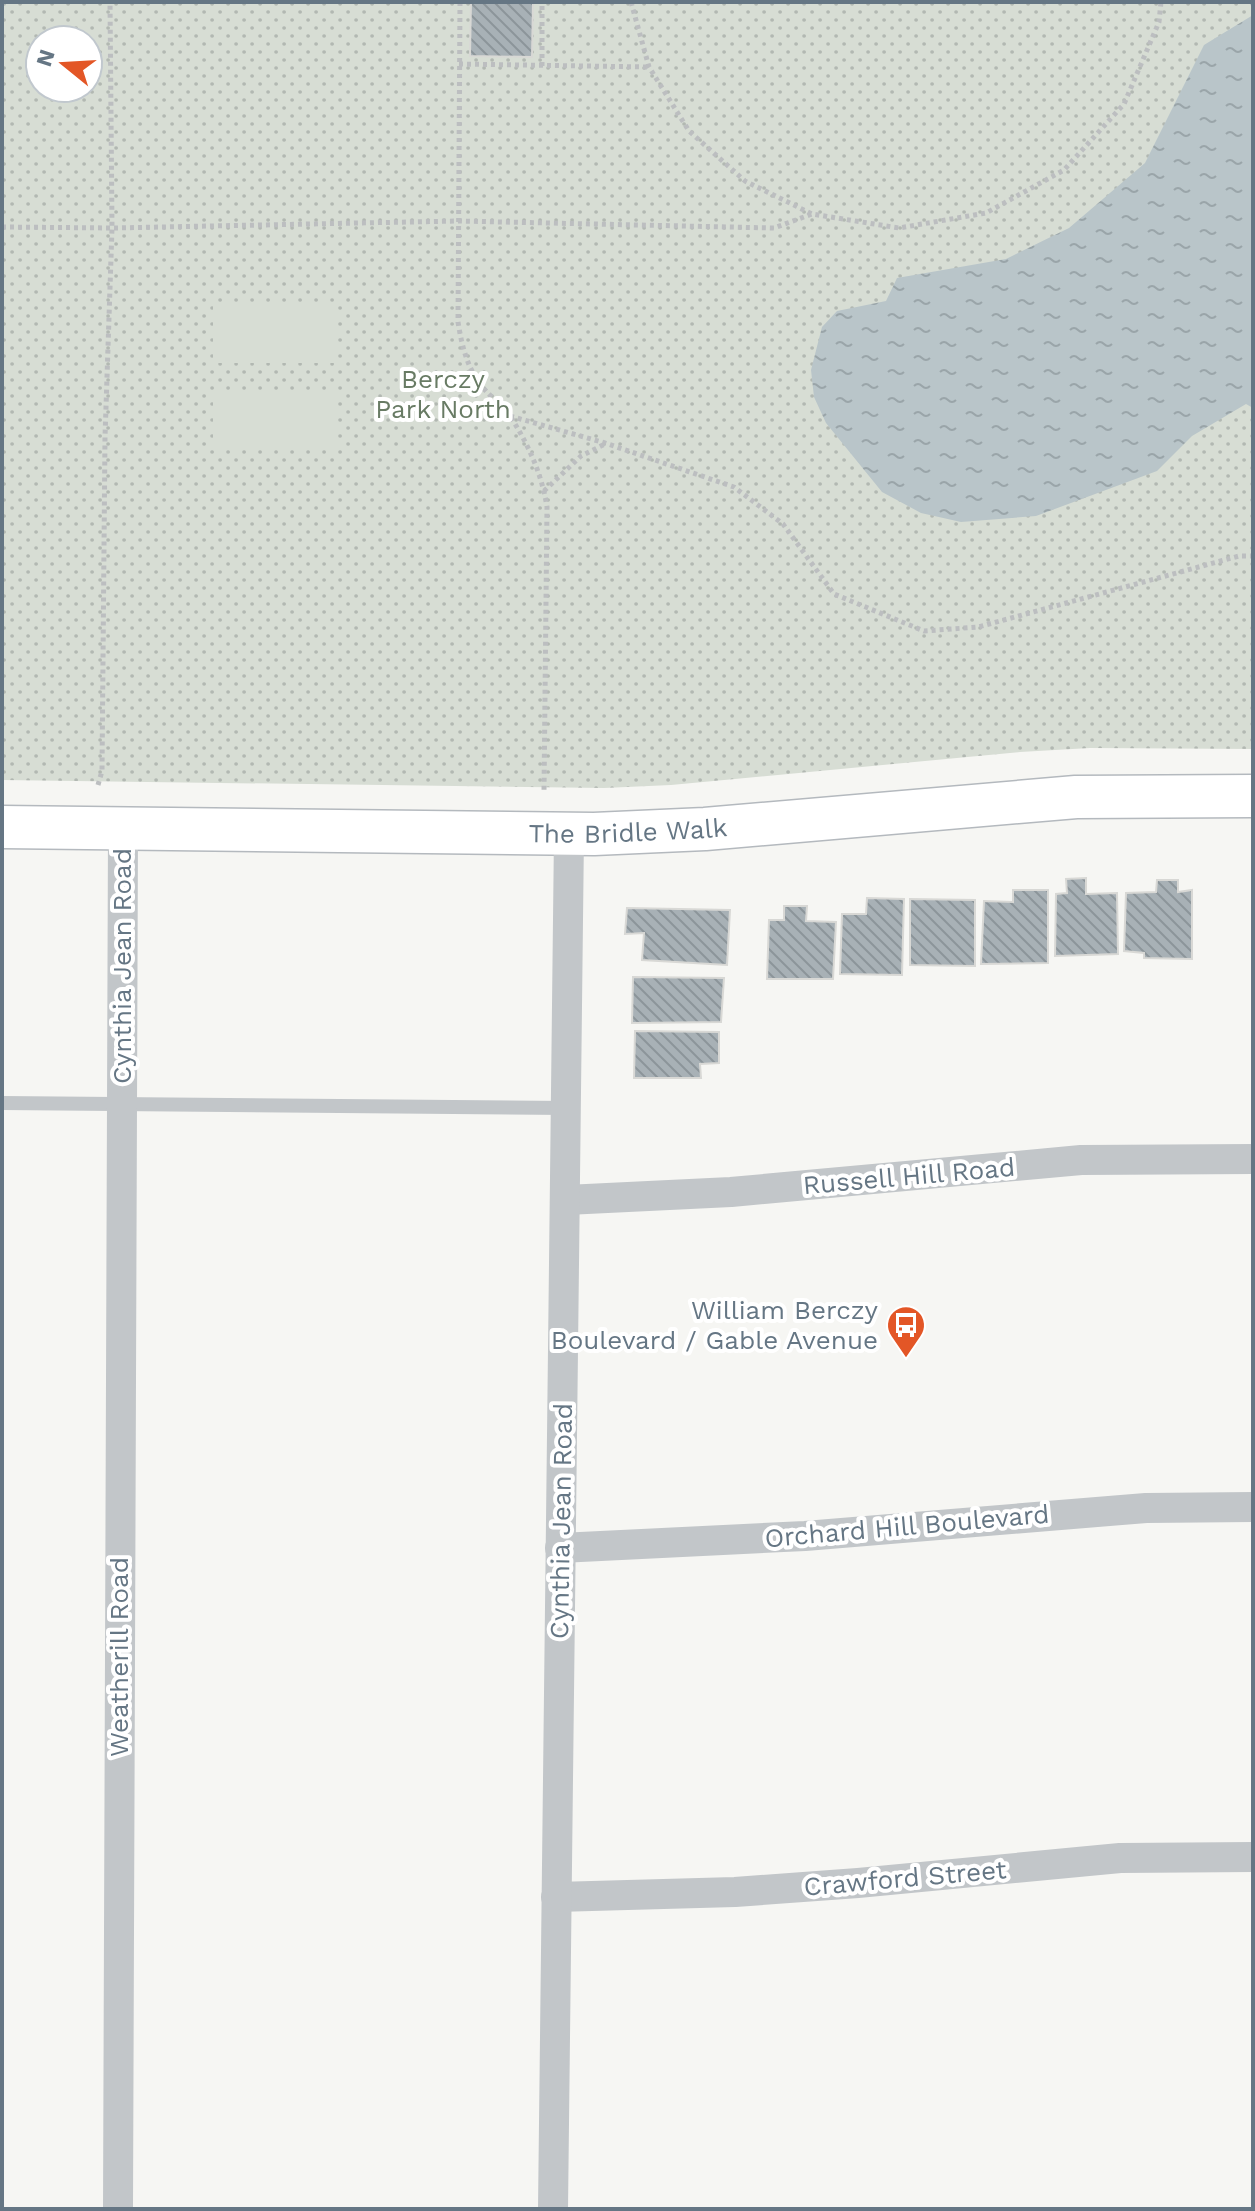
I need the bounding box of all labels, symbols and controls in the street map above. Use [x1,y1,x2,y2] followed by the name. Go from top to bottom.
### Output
[24,24,104,104] north arrow
[31,46,60,70] text: N
[375,364,511,424] park label: Berczy Park North
[528,812,729,849] street label: The Bridle Walk
[107,848,137,1084] street label: Cynthia Jean Road
[802,1152,1016,1200] street label: Russell Hill Road
[551,1295,879,1355] place label: William Berczy Boulevard / Gable Avenue
[885,1304,927,1359] bus stop icon: William Berczy Boulevard / Gable Avenue
[544,1403,578,1639] street label: Cynthia Jean Road
[763,1499,1051,1553] street label: Orchard Hill Boulevard
[104,1557,134,1757] street label: Weatherill Road
[802,1854,1008,1902] street label: Crawford Street

